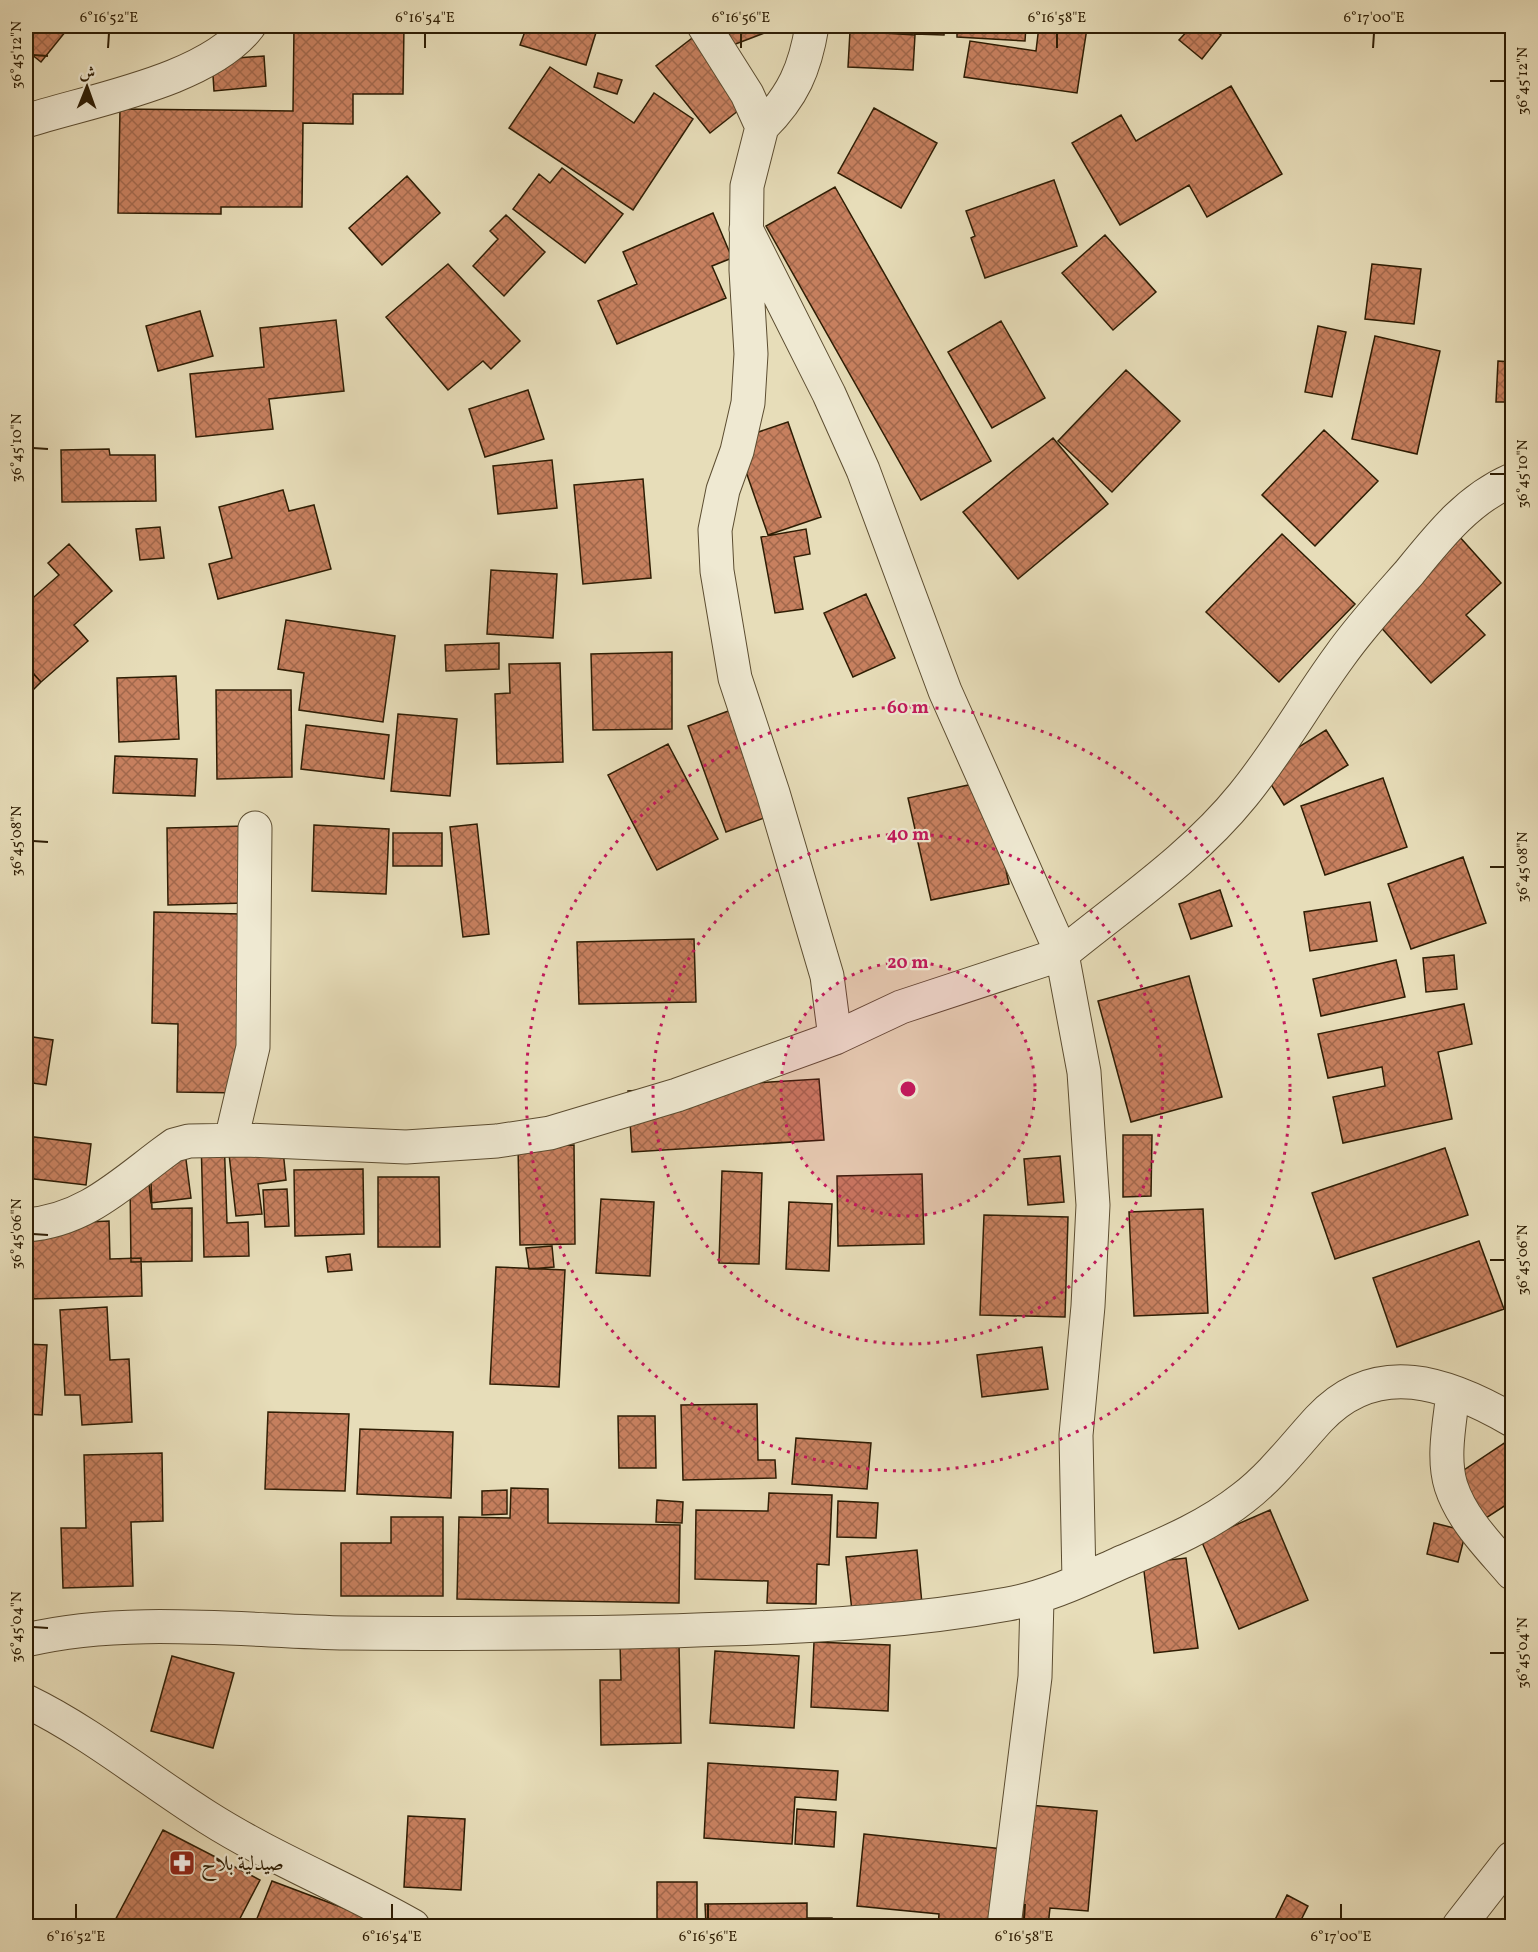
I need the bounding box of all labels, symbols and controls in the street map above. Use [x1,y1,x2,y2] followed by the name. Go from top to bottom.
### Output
[80,8,138,29] text: 6°16'52"E
[395,8,455,29] text: 6°16'54"E
[712,8,770,29] text: 6°16'56"E
[1028,8,1086,29] text: 6°16'58"E
[1343,8,1405,29] text: 6°17'00"E
[7,21,28,89] text: 36°45'12"N
[1513,47,1534,115] text: 36°45'12"N
[57,57,117,117] north arrow
[79,63,95,85] text: ش
[7,413,28,483] text: 36°45'10"N
[1513,439,1534,509] text: 36°45'10"N
[887,696,929,721] text: 60 m
[7,806,28,877] text: 36°45'08"N
[887,823,929,848] text: 40 m
[1513,832,1534,903] text: 36°45'08"N
[887,951,929,976] text: 20 m
[898,1079,918,1099] centre of rings
[7,1198,28,1270] text: 36°45'06"N
[1513,1224,1534,1296] text: 36°45'06"N
[7,1591,28,1663] text: 36°45'04"N
[1513,1617,1534,1689] text: 36°45'04"N
[167,1848,197,1878] pharmacy icon: صيدلية بلاح
[201,1850,284,1882] place label: صيدلية بلاح
[47,1927,105,1948] text: 6°16'52"E
[362,1927,422,1948] text: 6°16'54"E
[679,1927,737,1948] text: 6°16'56"E
[995,1927,1053,1948] text: 6°16'58"E
[1310,1927,1372,1948] text: 6°17'00"E

